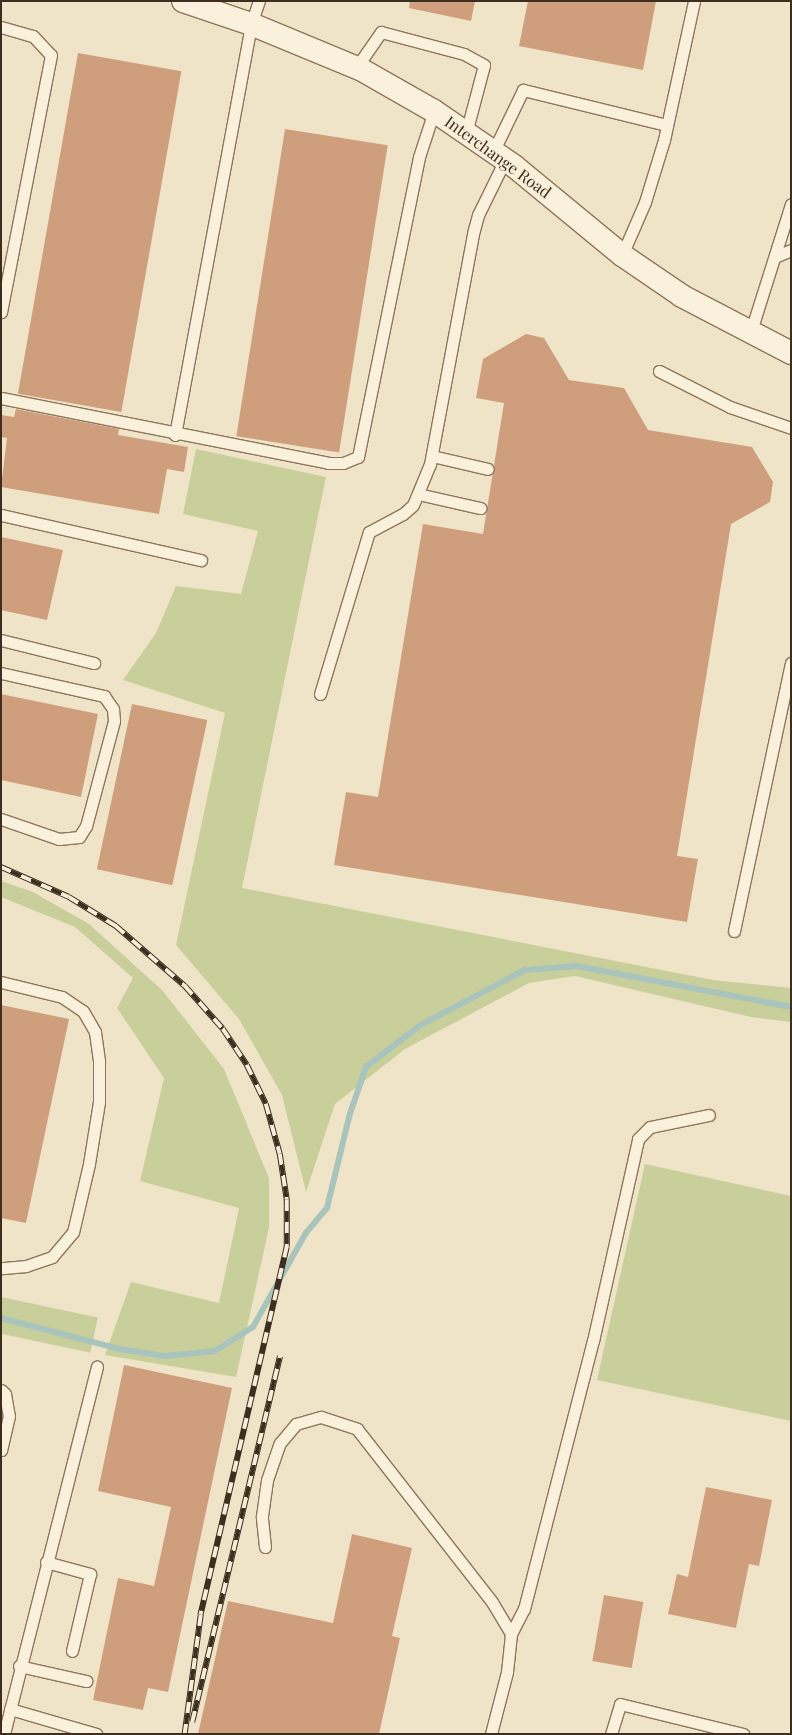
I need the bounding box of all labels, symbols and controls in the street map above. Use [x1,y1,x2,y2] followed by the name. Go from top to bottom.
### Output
[441,112,555,202] street label: Interchange Road

